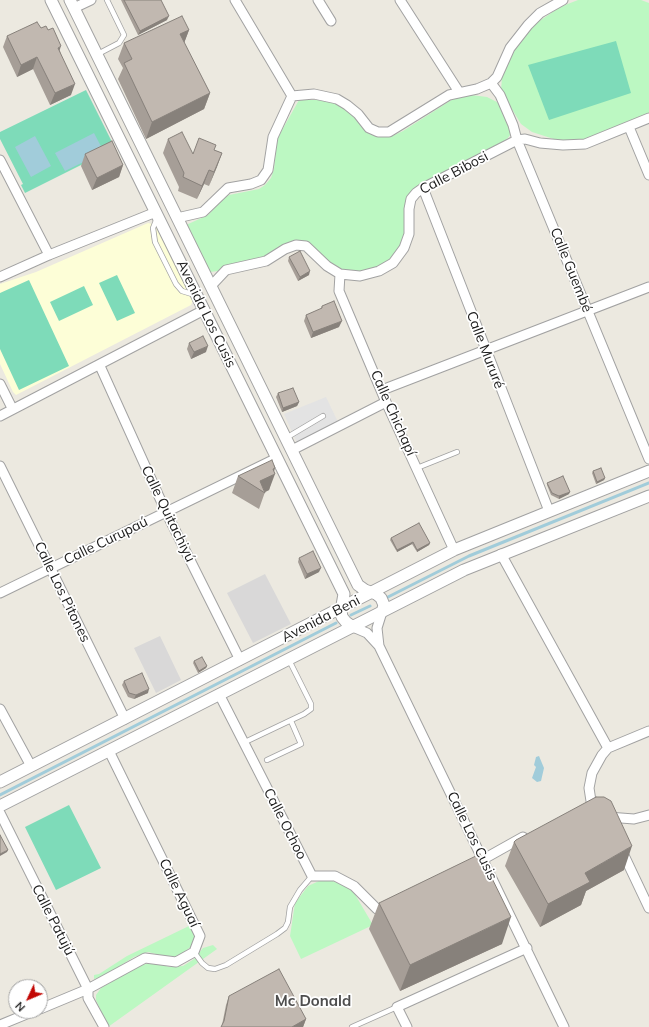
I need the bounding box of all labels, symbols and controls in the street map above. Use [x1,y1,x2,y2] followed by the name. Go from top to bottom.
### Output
[417,148,491,198] street label: Calle Bibosi
[546,225,596,315] street label: Calle Guembé
[173,257,239,371] street label: Avenida Los Cusis
[463,309,507,391] street label: Calle Mururé
[367,368,419,458] street label: Calle Chichapí
[137,463,199,565] street label: Calle Quitachiyú
[61,513,151,569] street label: Calle Curupaú
[30,539,94,645] street label: Calle Los Pitones
[279,592,363,646] street label: Avenida Beni
[260,786,310,862] street label: Calle Ochoo
[443,789,501,883] street label: Calle Los Cusis
[155,856,203,930] street label: Calle Aguaí
[28,882,78,958] street label: Calle Patujú
[8,979,48,1019] north arrow
[275,992,351,1010] district label: Mc Donald
[12,999,28,1014] text: N

